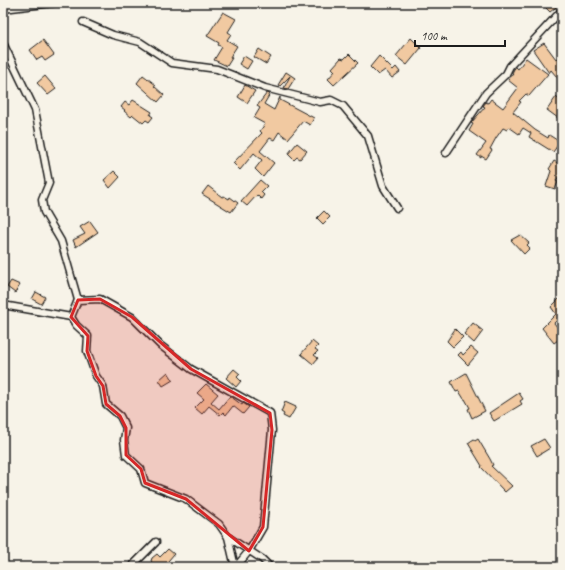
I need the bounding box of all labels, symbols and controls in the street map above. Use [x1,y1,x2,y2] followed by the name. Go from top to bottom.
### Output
[415,22,505,48] scale bar
[421,28,448,44] text: 100 m

